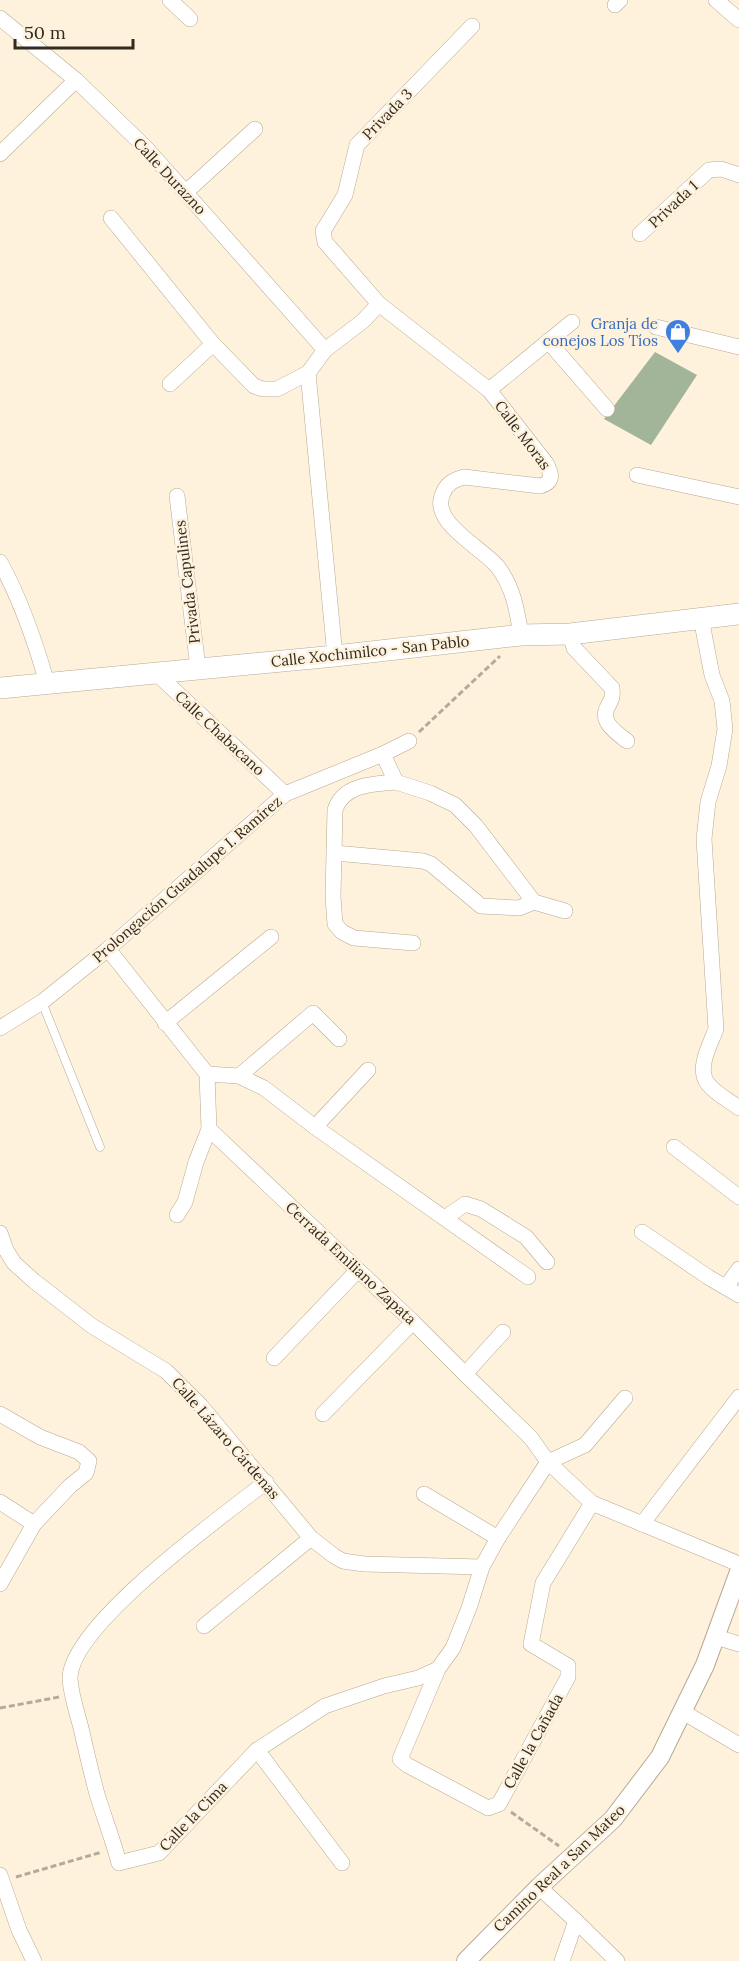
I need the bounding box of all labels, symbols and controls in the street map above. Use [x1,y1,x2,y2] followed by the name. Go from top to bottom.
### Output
[15,12,134,50] scale bar
[24,21,66,44] text: 50 m
[358,84,416,144] street label: Privada 3
[130,134,211,219] street label: Calle Durazno
[644,176,702,232] street label: Privada 1
[543,314,658,350] place label: Granja de conejos Los Tíos
[663,317,693,355] shop icon: Granja de conejos Los Tíos
[491,397,555,473] street label: Calle Moras
[170,519,204,645] street label: Privada Capulines
[270,631,470,671] street label: Calle Xochimilco - San Pablo
[171,687,269,780] street label: Calle Chabacano
[88,792,286,966] street label: Prolongación Guadalupe I. Ramírez
[282,1197,420,1329] street label: Cerrada Emiliano Zapata
[168,1373,284,1503] street label: Calle Lázaro Cárdenas
[499,1690,567,1792] street label: Calle la Cañada
[155,1777,231,1855] street label: Calle la Cima
[489,1800,629,1936] street label: Camino Real a San Mateo

